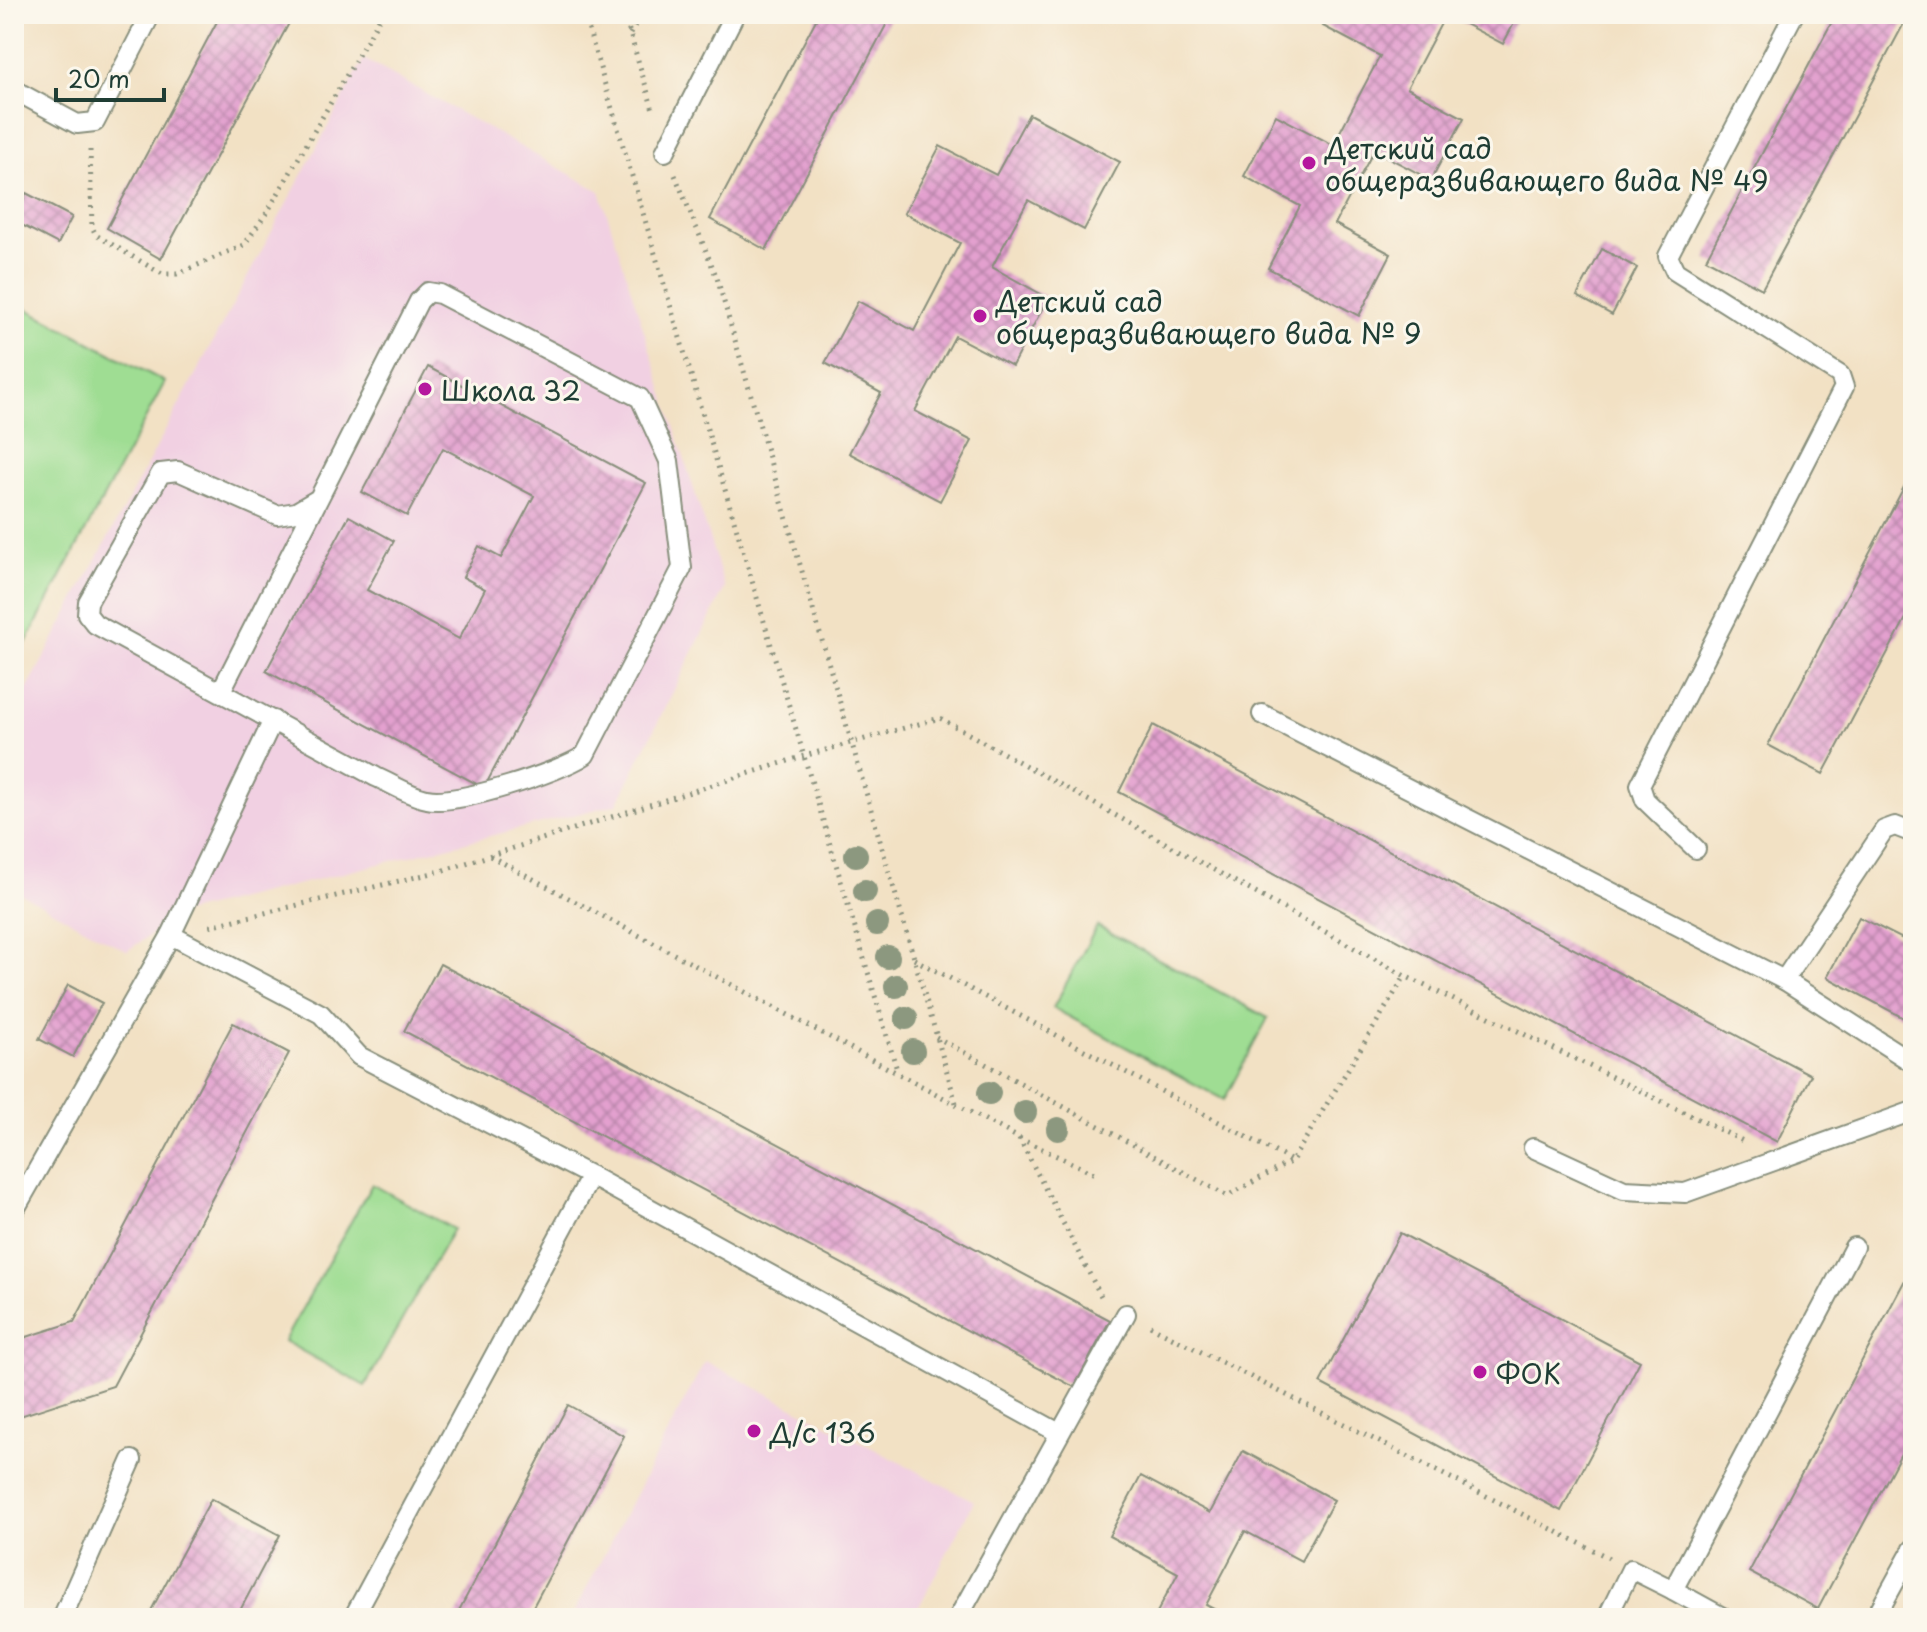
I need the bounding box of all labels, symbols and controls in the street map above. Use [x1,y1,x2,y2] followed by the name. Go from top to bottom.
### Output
[56,52,164,102] scale bar
[68,60,130,96] text: 20 m
[1324,126,1769,201] place label: Детский сад общеразвивающего вида № 49
[1300,154,1318,172] marker: Детский сад общеразвивающего вида № 49
[995,279,1422,354] place label: Детский сад общеразвивающего вида № 9
[971,307,989,325] marker: Детский сад общеразвивающего вида № 9
[441,368,581,411] place label: Школа 32
[416,380,434,398] marker: Школа 32
[1496,1351,1561,1394] place label: ФОК
[1471,1363,1489,1381] marker: ФОК
[769,1410,876,1453] place label: Д/с 136
[745,1422,763,1440] marker: Д/с 136

